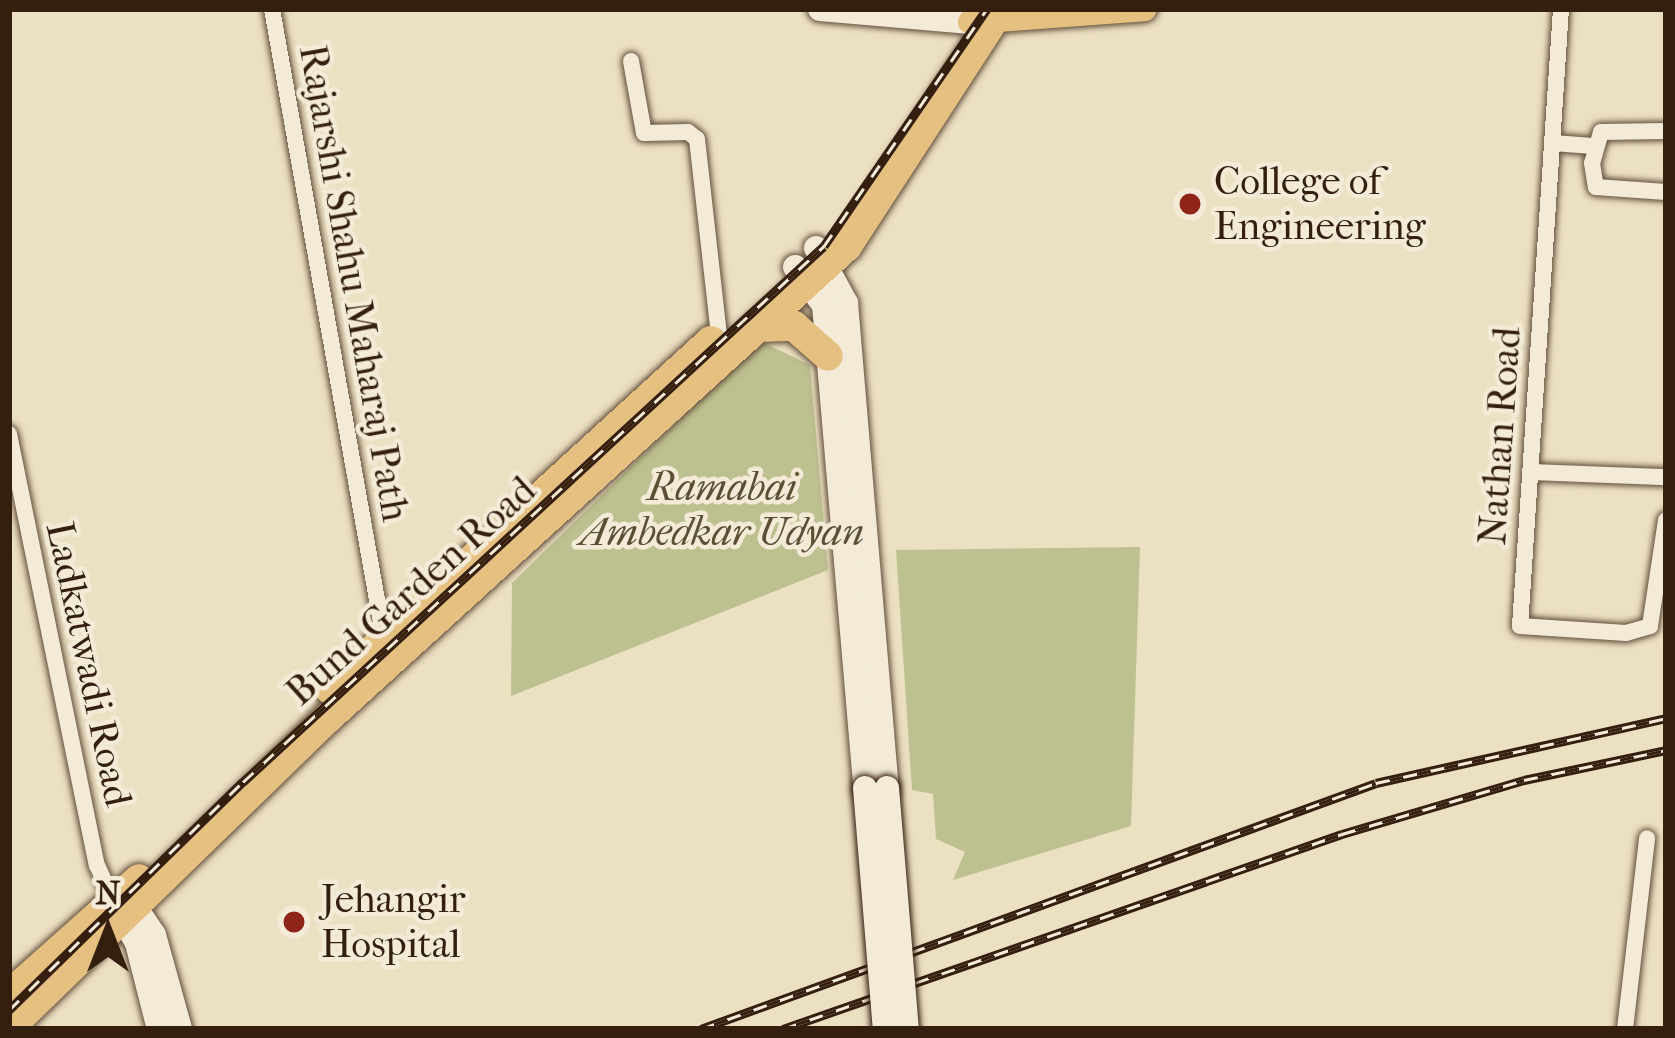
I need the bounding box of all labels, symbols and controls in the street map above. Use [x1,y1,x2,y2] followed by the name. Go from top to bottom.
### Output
[289,41,419,525] street label: Rajarshi Shahu Maharaj Path
[1214,159,1426,250] place label: College of Engineering
[1177,191,1203,217] marker: College of Engineering
[1469,325,1531,547] street label: Nathan Road
[580,465,864,556] park label: Ramabai Ambedkar Udyan
[277,467,545,715] street label: Bund Garden Road
[36,518,142,810] street label: Ladkatwadi Road
[48,870,168,990] north arrow
[95,874,121,913] text: N
[321,877,466,968] place label: Jehangir Hospital
[278,906,310,938] marker: Jehangir Hospital

